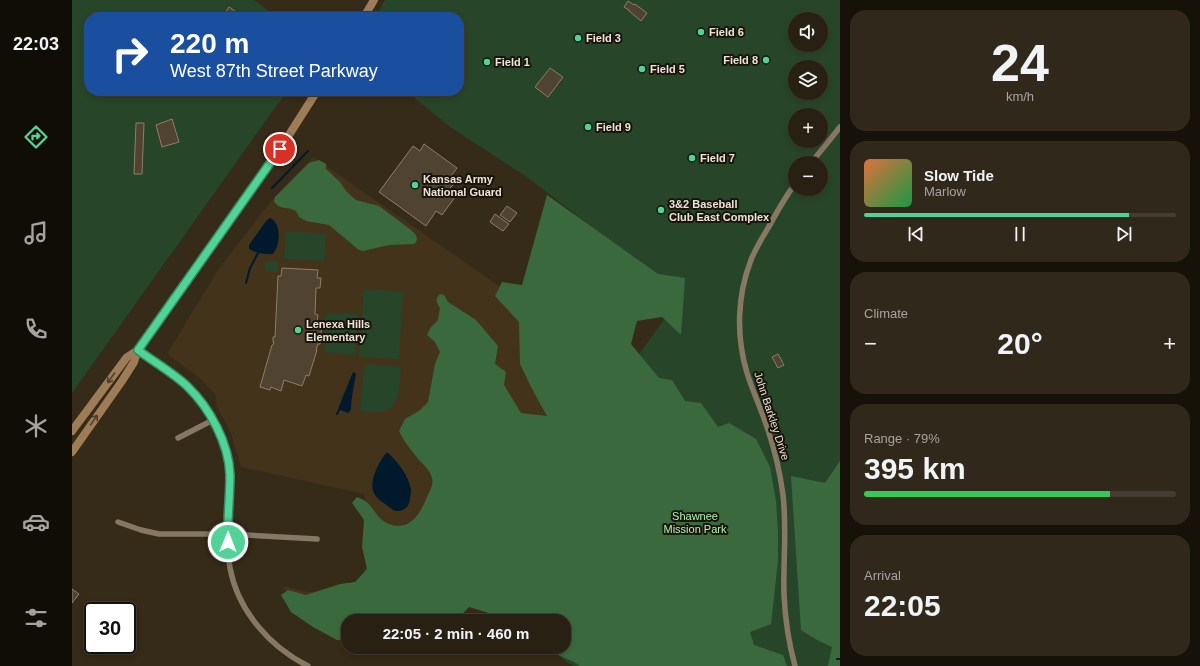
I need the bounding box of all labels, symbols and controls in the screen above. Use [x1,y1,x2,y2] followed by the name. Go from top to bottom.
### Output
[788,12,828,196] map controls
[788,12,828,52] button: sound
[709,26,744,38] place label: Field 6
[696,27,706,37] marker: Field 6
[104,28,156,80] icon: right
[170,28,249,59] text: 220 m
[586,32,621,44] place label: Field 3
[573,33,583,43] marker: Field 3
[13,34,59,54] text: 22:03
[991,34,1049,92] text: 24
[723,54,758,66] place label: Field 8
[761,55,771,65] marker: Field 8
[495,56,530,68] place label: Field 1
[482,57,492,67] marker: Field 1
[788,60,828,100] button: layers
[170,61,378,81] text: West 87th Street Parkway
[650,63,685,75] place label: Field 5
[637,64,647,74] marker: Field 5
[1006,89,1034,104] text: km/h
[788,108,828,148] button: +
[596,121,631,133] place label: Field 9
[583,122,593,132] marker: Field 9
[22,123,50,151] icon: directions
[263,132,297,166] pin
[269,138,291,160] icon: arrive
[700,152,735,164] place label: Field 7
[687,153,697,163] marker: Field 7
[788,156,828,196] button: −
[924,167,994,184] text: Slow Tide
[423,173,502,198] place label: Kansas Army National Guard
[410,180,420,190] marker: Kansas Army National Guard
[924,184,966,199] text: Marlow
[669,198,770,223] place label: 3&2 Baseball Club East Complex
[656,205,666,215] marker: 3&2 Baseball Club East Complex
[22,219,50,247] icon: music
[905,223,927,245] icon: previous
[1009,223,1031,245] icon: pause
[1113,223,1135,245] icon: next
[864,306,908,321] text: Climate
[22,315,50,343] icon: phone
[306,318,370,343] place label: Lenexa Hills Elementary
[293,325,303,335] marker: Lenexa Hills Elementary
[997,327,1043,360] text: 20°
[864,331,877,356] text: −
[1163,331,1176,356] text: +
[752,370,792,462] street label: John Barkley Drive
[107,372,115,383] one-way arrow
[22,412,50,440] icon: climate
[90,415,98,426] one-way arrow
[864,431,940,446] text: Range · 79%
[864,452,966,485] text: 395 km
[22,508,50,536] icon: car
[664,510,727,535] park label: Shawnee Mission Park
[207,521,249,563] position arrow
[864,568,901,583] text: Arrival
[864,589,941,622] text: 22:05
[84,602,136,654] speed limit sign: 30
[22,604,50,632] icon: filters
[383,625,529,642] text: 22:05 · 2 min · 460 m

